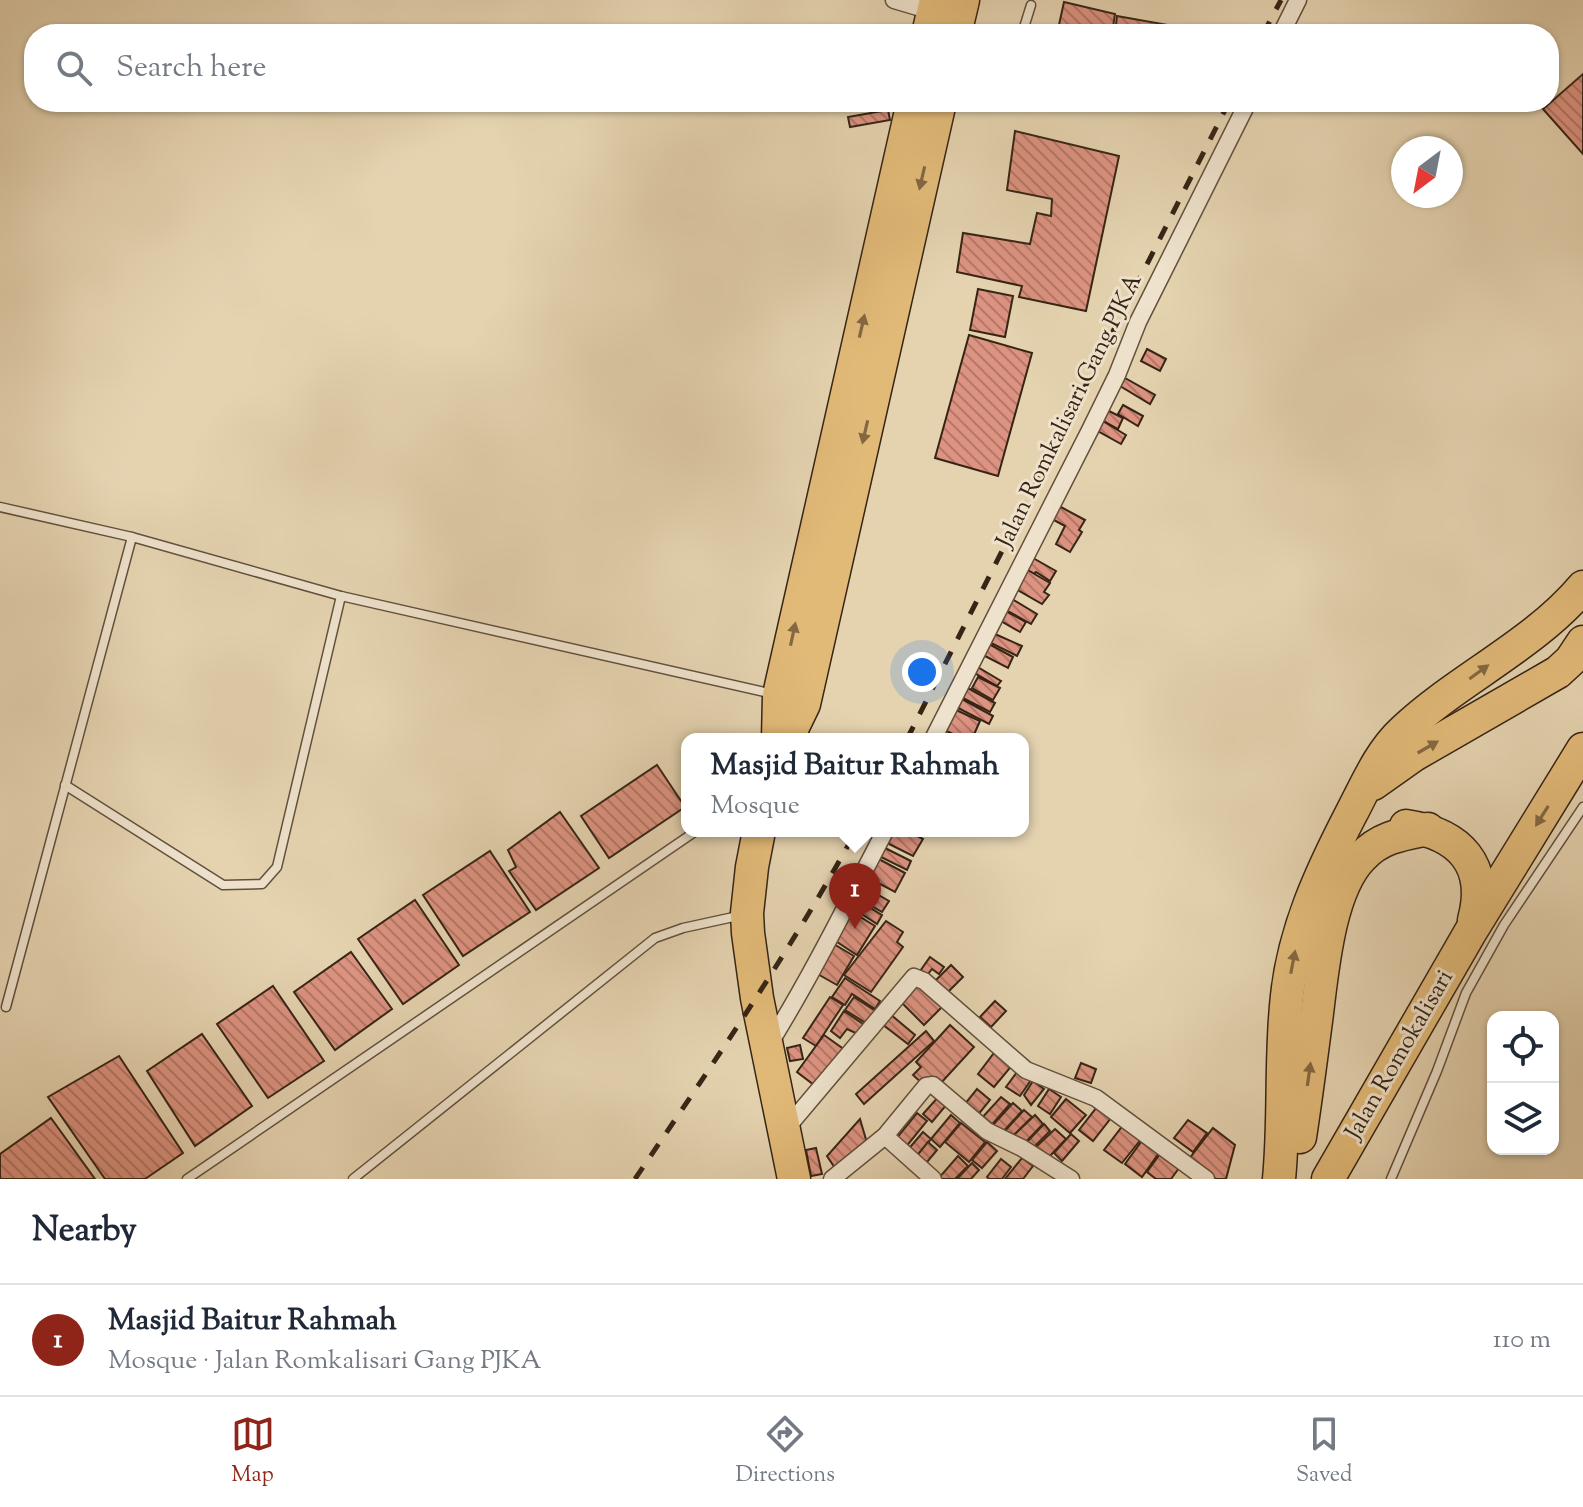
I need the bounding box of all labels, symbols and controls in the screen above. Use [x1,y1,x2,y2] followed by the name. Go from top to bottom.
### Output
[24,24,1559,112] search box
[52,46,96,90] icon: search
[116,47,266,90] text: Search here
[1391,136,1463,208] north arrow
[916,166,928,191] one-way arrow
[988,268,1152,556] street label: Jalan Romkalisari Gang PJKA
[856,313,869,338] one-way arrow
[858,419,871,444] one-way arrow
[787,622,800,647] one-way arrow
[902,652,942,692] your location
[1469,665,1489,681] one-way arrow
[681,733,1029,837] popup
[1417,740,1439,754] one-way arrow
[711,745,999,788] text: Masjid Baitur Rahmah
[711,788,800,825] text: Mosque
[1535,805,1549,827] one-way arrow
[829,863,881,929] pin: 1
[1287,949,1299,974] one-way arrow
[1337,964,1463,1148] street label: Jalan Romokalisari
[1487,1011,1559,1155] map controls
[1487,1011,1559,1083] button: locate
[1303,1062,1316,1087] one-way arrow
[1487,1083,1559,1155] button: layers
[32,1207,137,1256] text: Nearby
[108,1300,397,1343] text: Masjid Baitur Rahmah
[54,1322,62,1359] text: 1
[1493,1322,1551,1359] text: 110 m
[108,1343,542,1380] text: Mosque · Jalan Romkalisari Gang PJKA
[231,1412,275,1492] tab: Map
[736,1412,835,1492] tab: Directions
[1296,1412,1352,1492] tab: Saved

